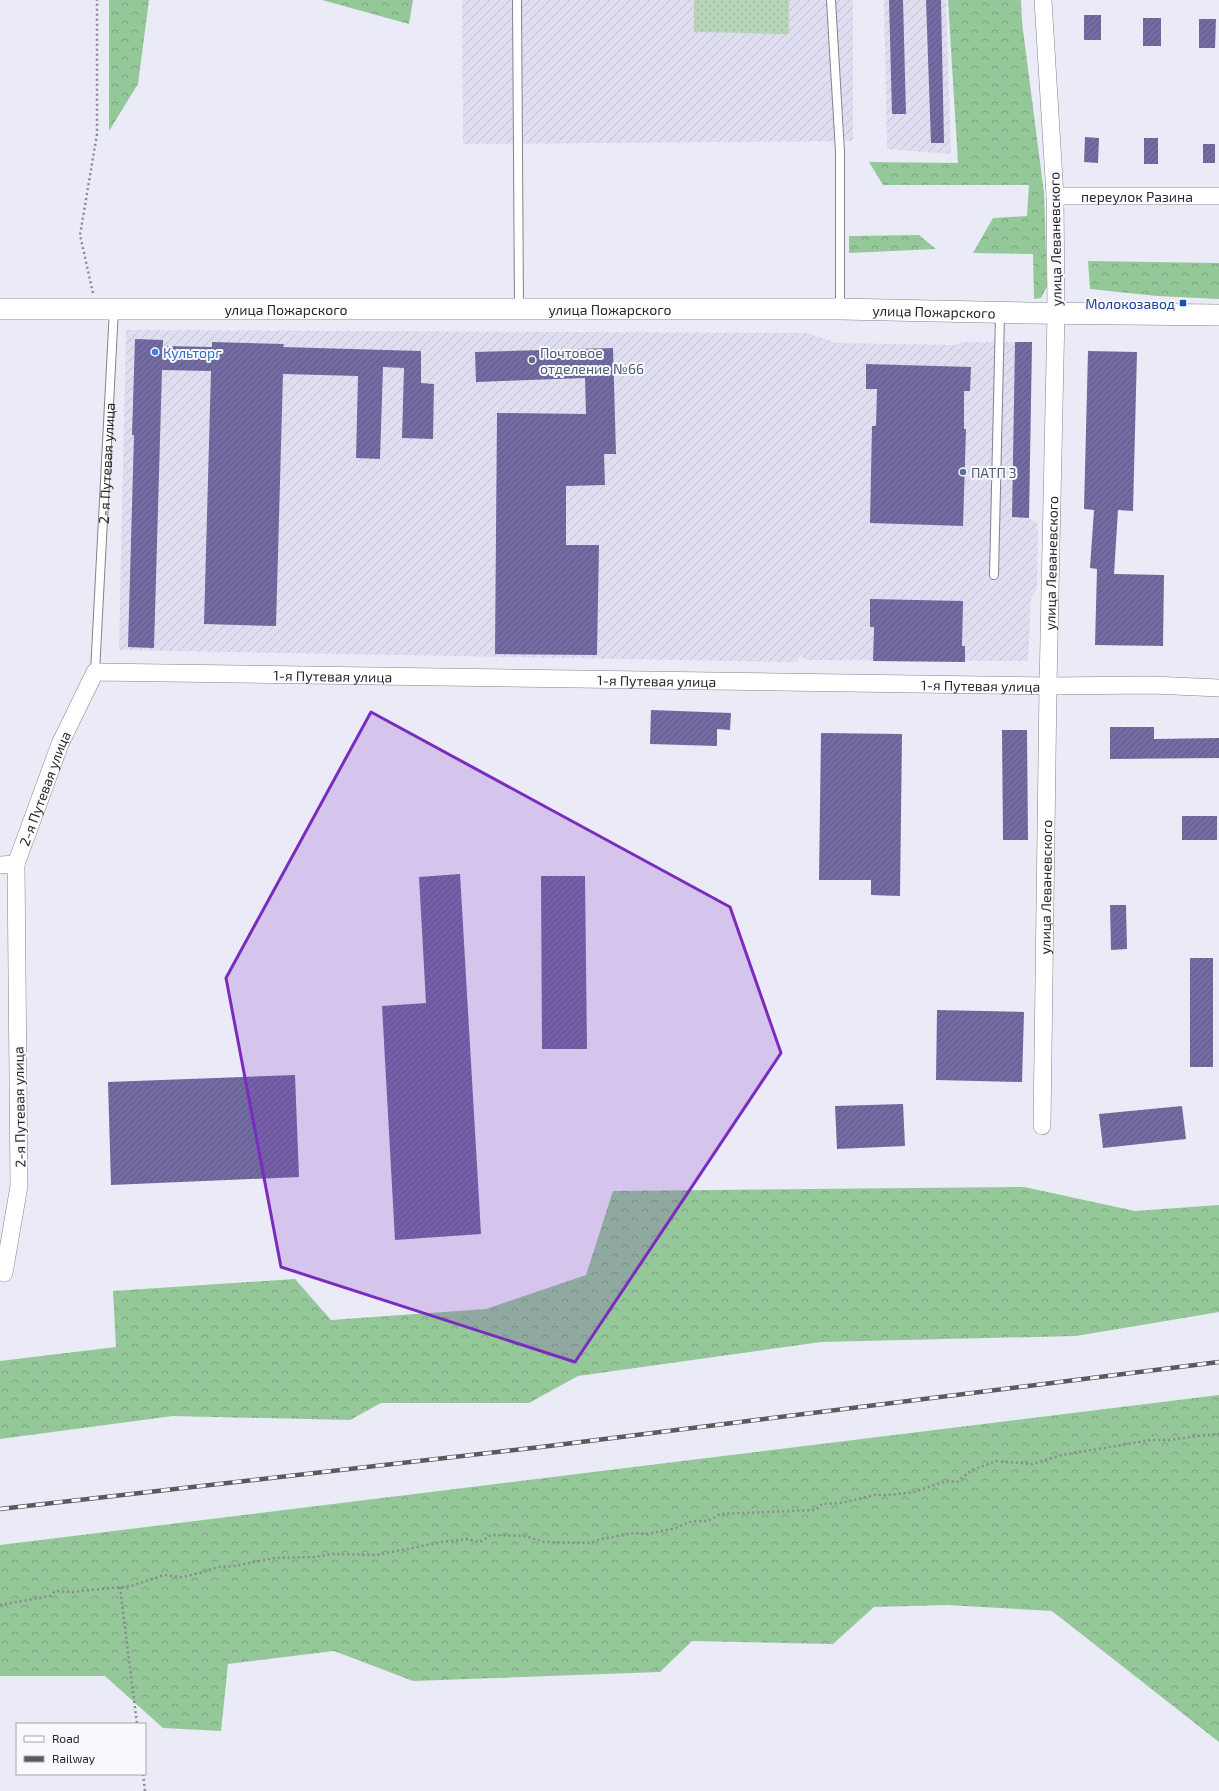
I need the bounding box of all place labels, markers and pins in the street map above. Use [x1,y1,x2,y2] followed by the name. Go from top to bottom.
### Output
[1085,295,1175,312] place label: Молокозавод
[1178,298,1188,308] marker: Молокозавод
[163,344,222,361] place label: Культорг
[540,344,644,377] place label: Почтовое отделение №66
[150,347,160,357] marker: Культорг
[527,355,537,365] marker: Почтовое отделение №66
[971,464,1017,481] place label: ПАТП 3
[958,467,968,477] marker: ПАТП 3

